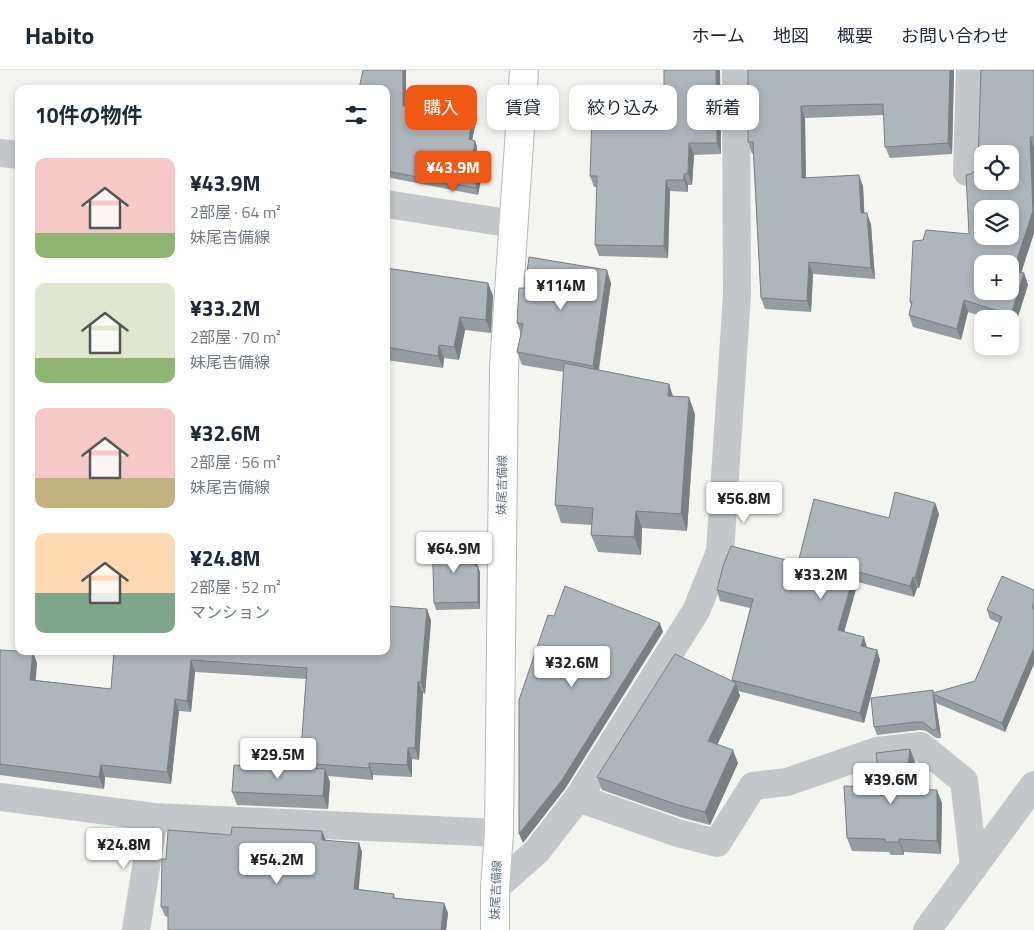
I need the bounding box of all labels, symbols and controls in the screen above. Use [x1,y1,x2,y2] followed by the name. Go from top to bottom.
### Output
[25,17,94,53] text: Habito
[692,22,745,49] text: ホーム
[773,22,809,49] text: 地図
[837,22,873,49] text: 概要
[901,22,1009,49] text: お問い合わせ
[405,85,477,130] chip: 購入
[487,85,559,130] chip: 賃貸
[569,85,677,130] chip: 絞り込み
[687,85,759,130] chip: 新着
[35,99,143,131] text: 10件の物件
[342,101,370,129] icon: filters
[974,145,1019,355] map controls
[974,145,1019,190] button: locate
[412,150,494,193] pin: ¥43.9M
[426,155,480,179] text: ¥43.9M
[190,167,260,199] text: ¥43.9M
[75,178,135,238] icon: home
[190,200,281,224] text: 2部屋 · 64 m²
[974,200,1019,245] button: layers
[190,225,270,249] text: 妹尾吉備線
[974,255,1019,300] button: +
[526,268,596,311] pin: ¥114M
[536,273,586,297] text: ¥114M
[190,292,260,324] text: ¥33.2M
[75,303,135,363] icon: home
[974,310,1019,355] button: −
[190,325,281,349] text: 2部屋 · 70 m²
[190,350,270,374] text: 妹尾吉備線
[190,417,260,449] text: ¥32.6M
[75,428,135,488] icon: home
[190,450,281,474] text: 2部屋 · 56 m²
[491,455,512,515] street label: 妹尾吉備線
[190,475,270,499] text: 妹尾吉備線
[703,482,785,524] pin: ¥56.8M
[717,486,771,510] text: ¥56.8M
[413,532,495,574] pin: ¥64.9M
[427,536,481,560] text: ¥64.9M
[190,542,260,574] text: ¥24.8M
[75,553,135,613] icon: home
[780,558,862,600] pin: ¥33.2M
[794,562,848,586] text: ¥33.2M
[190,575,281,599] text: 2部屋 · 52 m²
[190,600,270,624] text: マンション
[531,646,613,688] pin: ¥32.6M
[545,650,599,674] text: ¥32.6M
[237,738,319,780] pin: ¥29.5M
[251,742,305,766] text: ¥29.5M
[850,762,932,805] pin: ¥39.6M
[864,767,918,791] text: ¥39.6M
[83,828,165,870] pin: ¥24.8M
[97,832,151,856] text: ¥24.8M
[236,842,318,885] pin: ¥54.2M
[250,847,304,871] text: ¥54.2M
[485,860,506,920] street label: 妹尾吉備線

